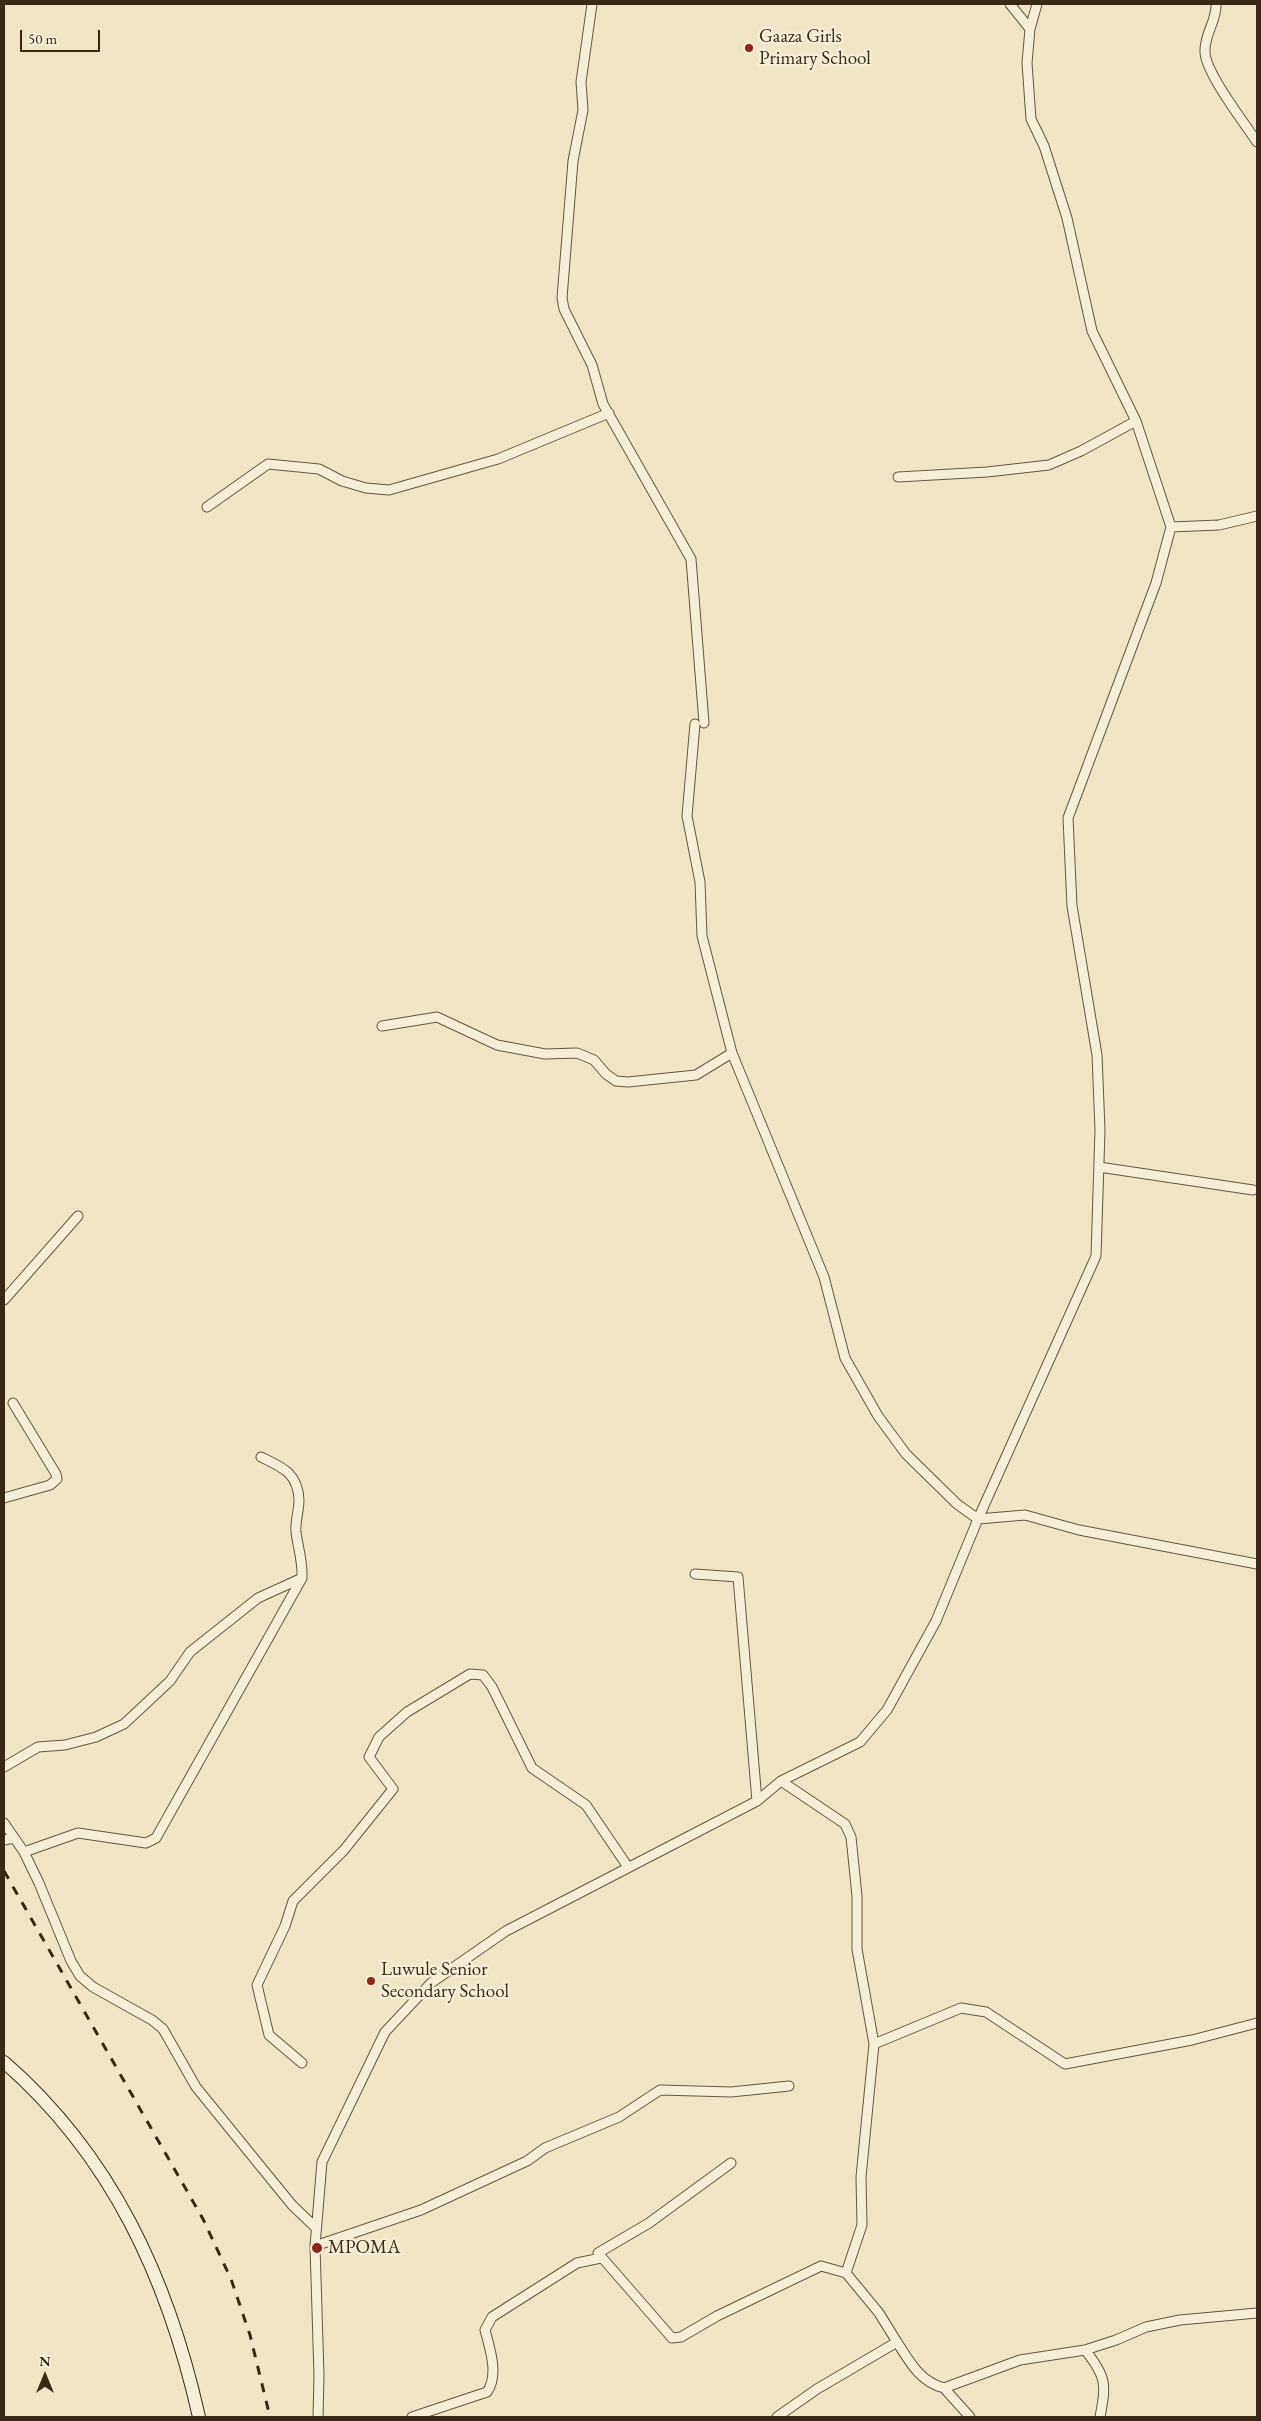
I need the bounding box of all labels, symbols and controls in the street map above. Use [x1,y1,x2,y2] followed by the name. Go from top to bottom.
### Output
[22,20,102,52] scale bar
[759,26,871,70] place label: Gaaza Girls Primary School
[28,29,57,48] text: 50 m
[743,42,755,54] marker: Gaaza Girls Primary School
[381,1959,509,2003] place label: Luwule Senior Secondary School
[365,1975,377,1987] marker: Luwule Senior Secondary School
[328,2237,400,2259] place label: MPOMA
[310,2241,324,2255] marker: MPOMA
[20,2351,70,2401] north arrow
[39,2352,51,2370] text: N

